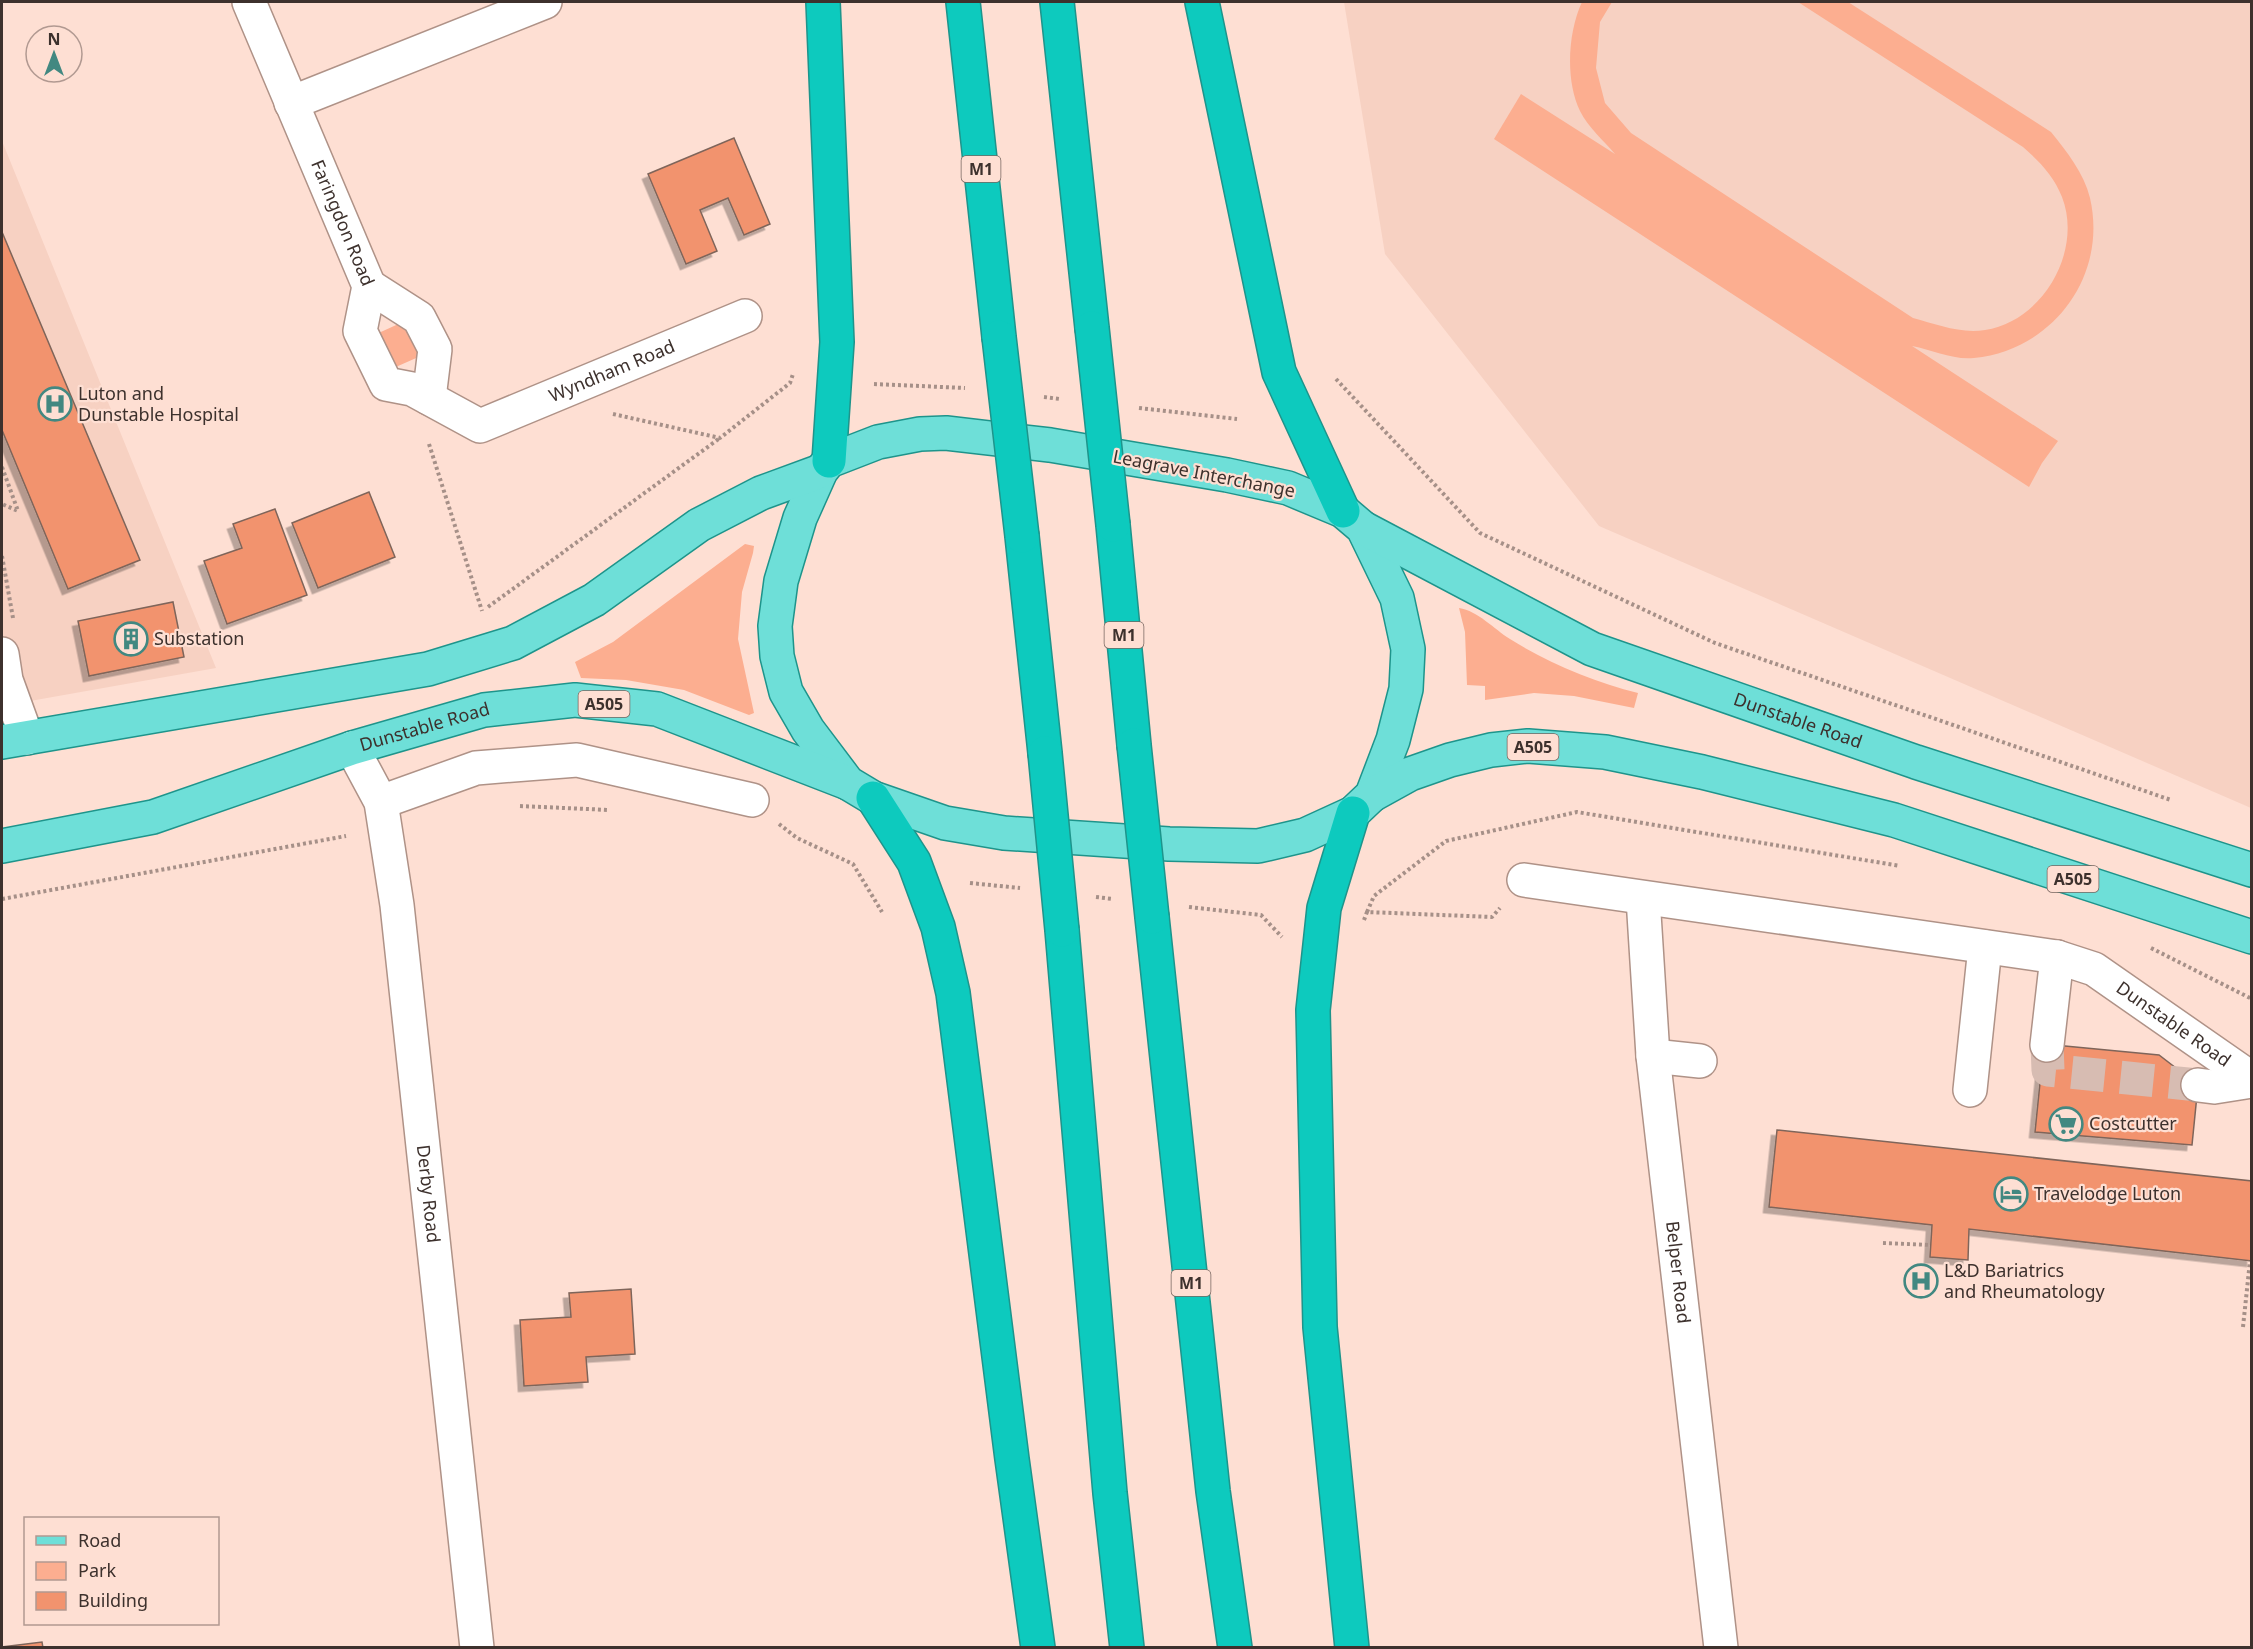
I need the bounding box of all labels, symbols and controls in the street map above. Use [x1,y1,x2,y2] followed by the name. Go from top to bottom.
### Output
[24,24,84,84] north arrow
[47,28,61,50] text: N
[306,156,381,289] street label: Faringdon Road
[962,156,1000,182] road number: M1
[545,333,678,407] street label: Wyndham Road
[78,381,239,426] place label: Luton and Dunstable Hospital
[37,386,73,422] hospital icon: Luton and Dunstable Hospital
[1111,444,1297,502] street label: Leagrave Interchange
[113,621,149,657] building icon: Substation
[1104,622,1144,648] road number: M1
[154,626,244,650] place label: Substation
[1731,686,1866,753] street label: Dunstable Road
[578,691,630,717] road number: A505
[356,696,492,756] street label: Dunstable Road
[1508,734,1558,760] road number: A505
[2048,866,2098,892] road number: A505
[2112,975,2236,1072] street label: Dunstable Road
[2048,1106,2084,1142] supermarket icon: Costcutter
[2089,1111,2177,1135] place label: Costcutter
[412,1143,446,1244] street label: Derby Road
[1993,1176,2029,1212] hotel icon: Travelodge Luton
[2034,1181,2181,1205] place label: Travelodge Luton
[1661,1220,1697,1325] street label: Belper Road
[1944,1258,2105,1303] place label: L&D Bariatrics and Rheumatology
[1903,1263,1939,1299] hospital icon: L&D Bariatrics and Rheumatology
[1172,1270,1210,1296] road number: M1
[24,1517,219,1625] legend
[78,1528,121,1552] text: Road
[78,1558,116,1582] text: Park
[78,1588,148,1612] text: Building

